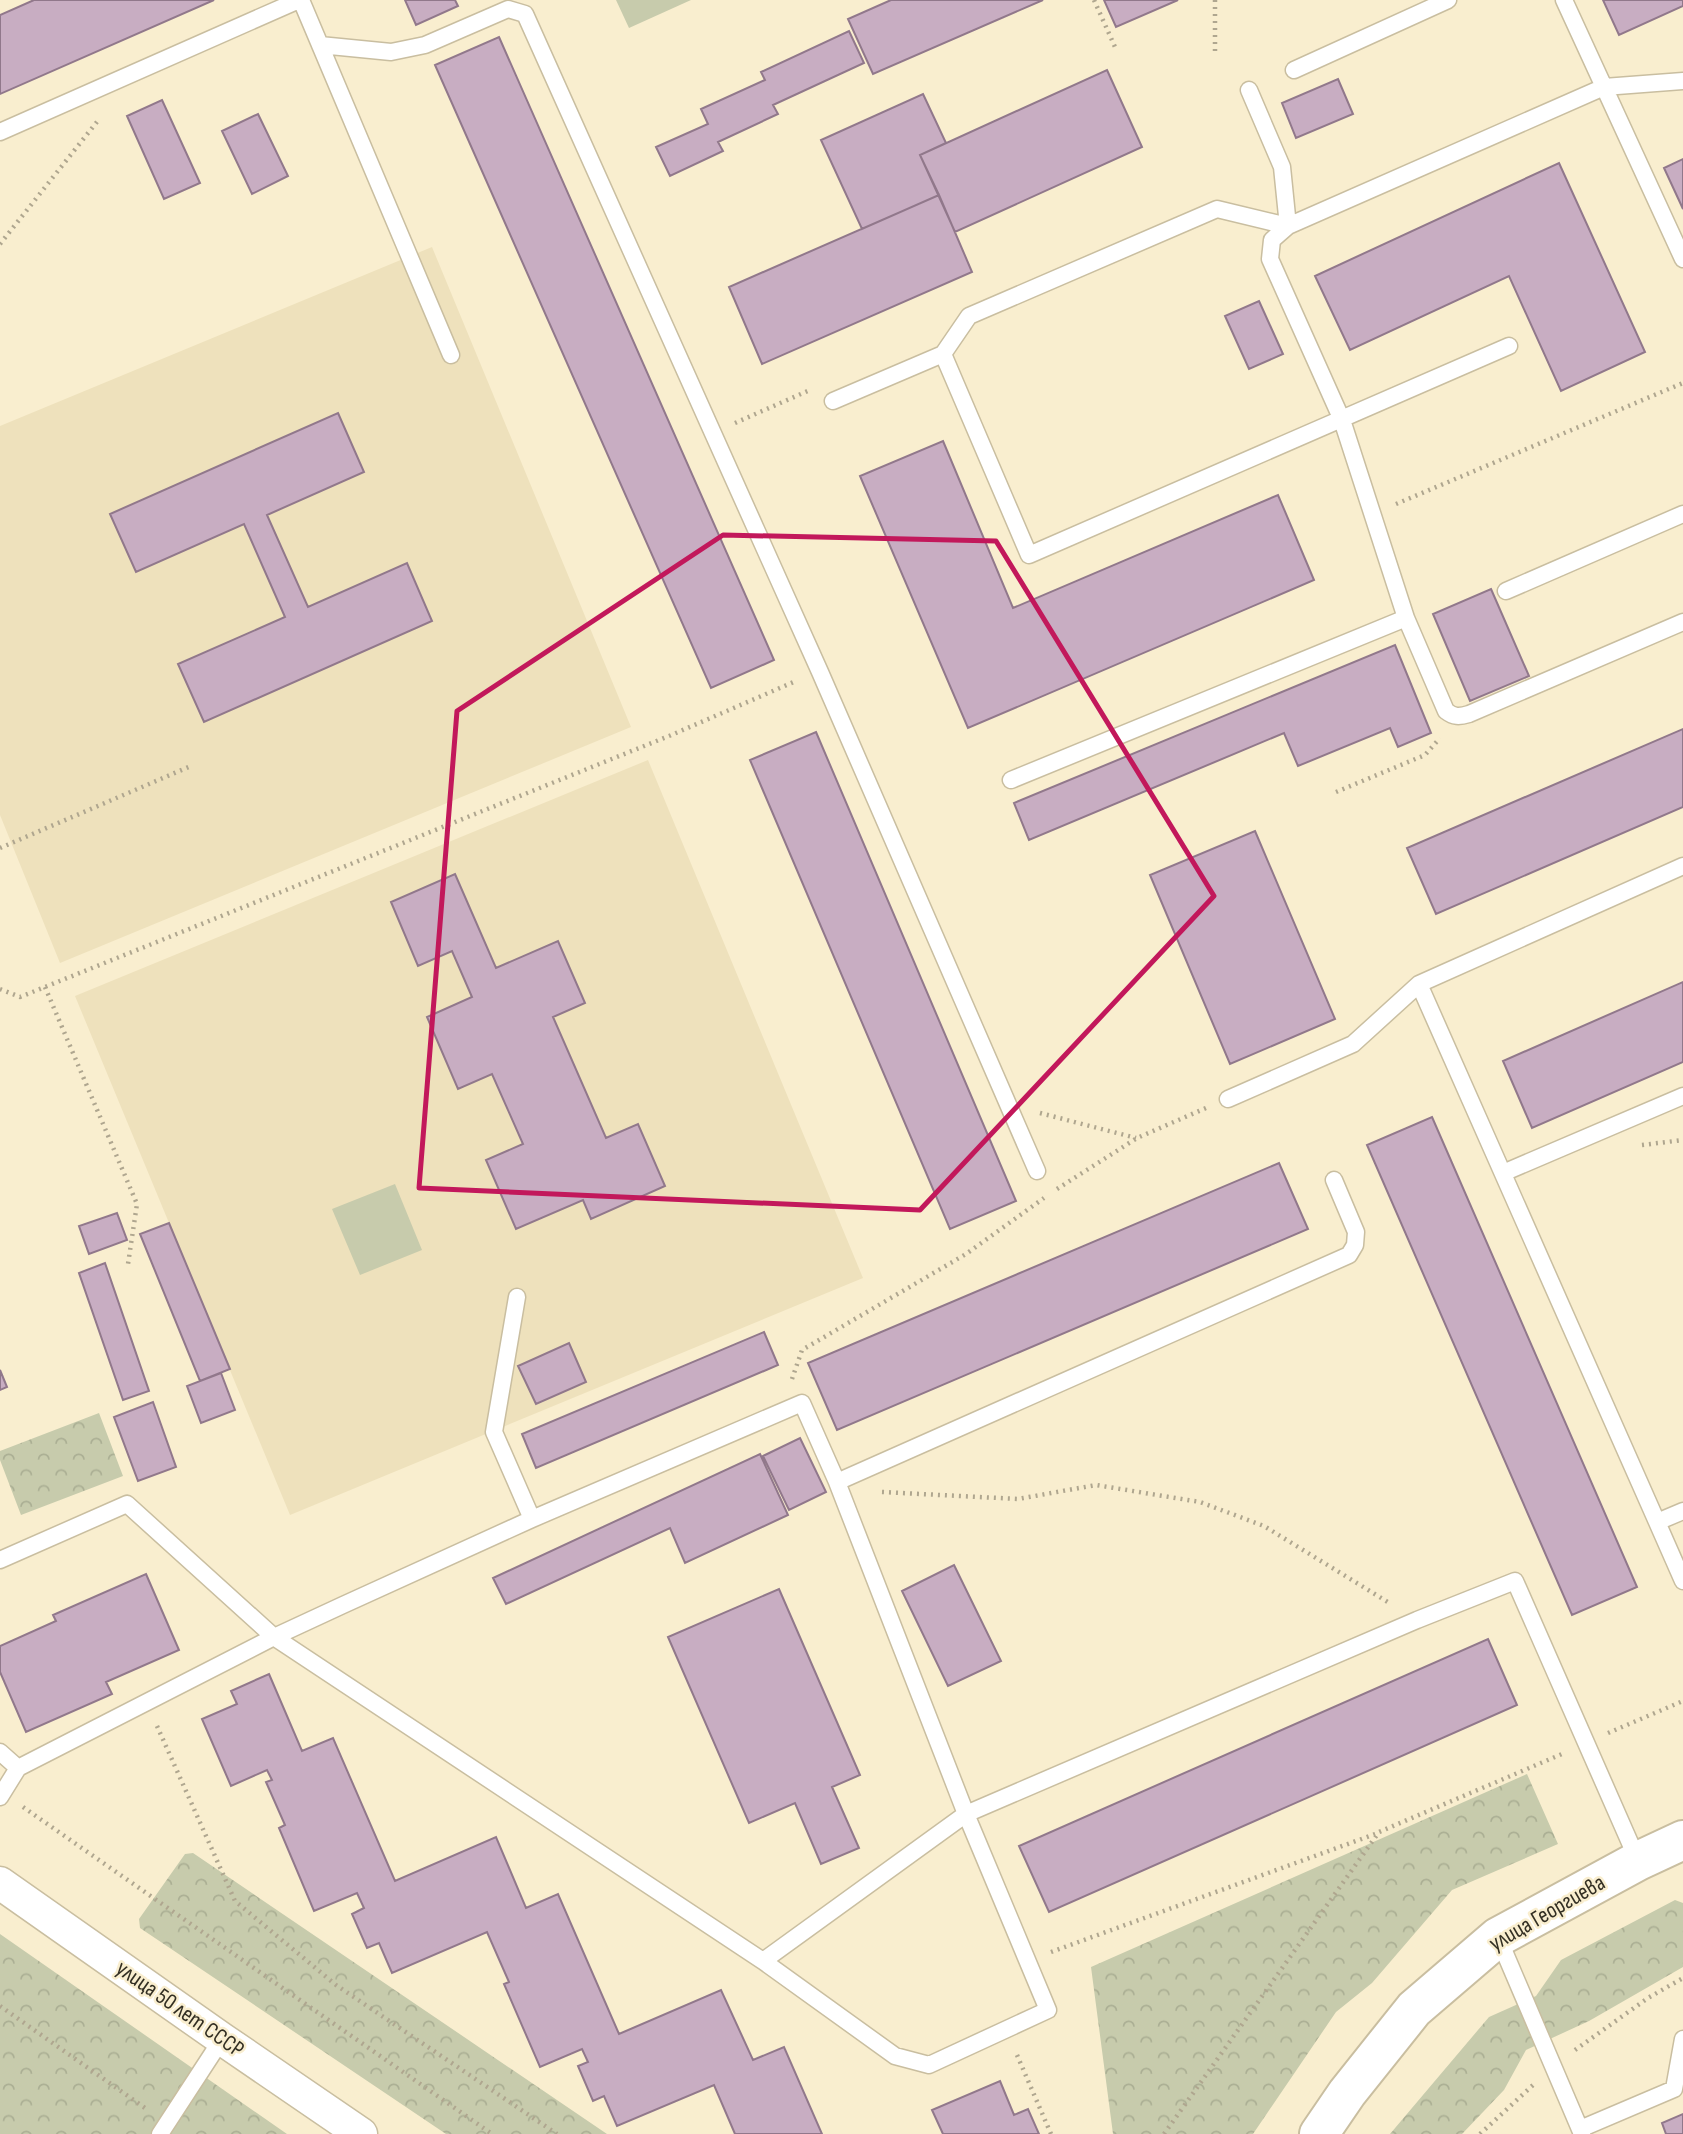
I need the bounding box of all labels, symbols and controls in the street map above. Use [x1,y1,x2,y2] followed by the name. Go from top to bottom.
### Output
[1484,1869,1610,1957] street label: улица Георгиева
[110,1954,250,2064] street label: улица 50 лет СССР

